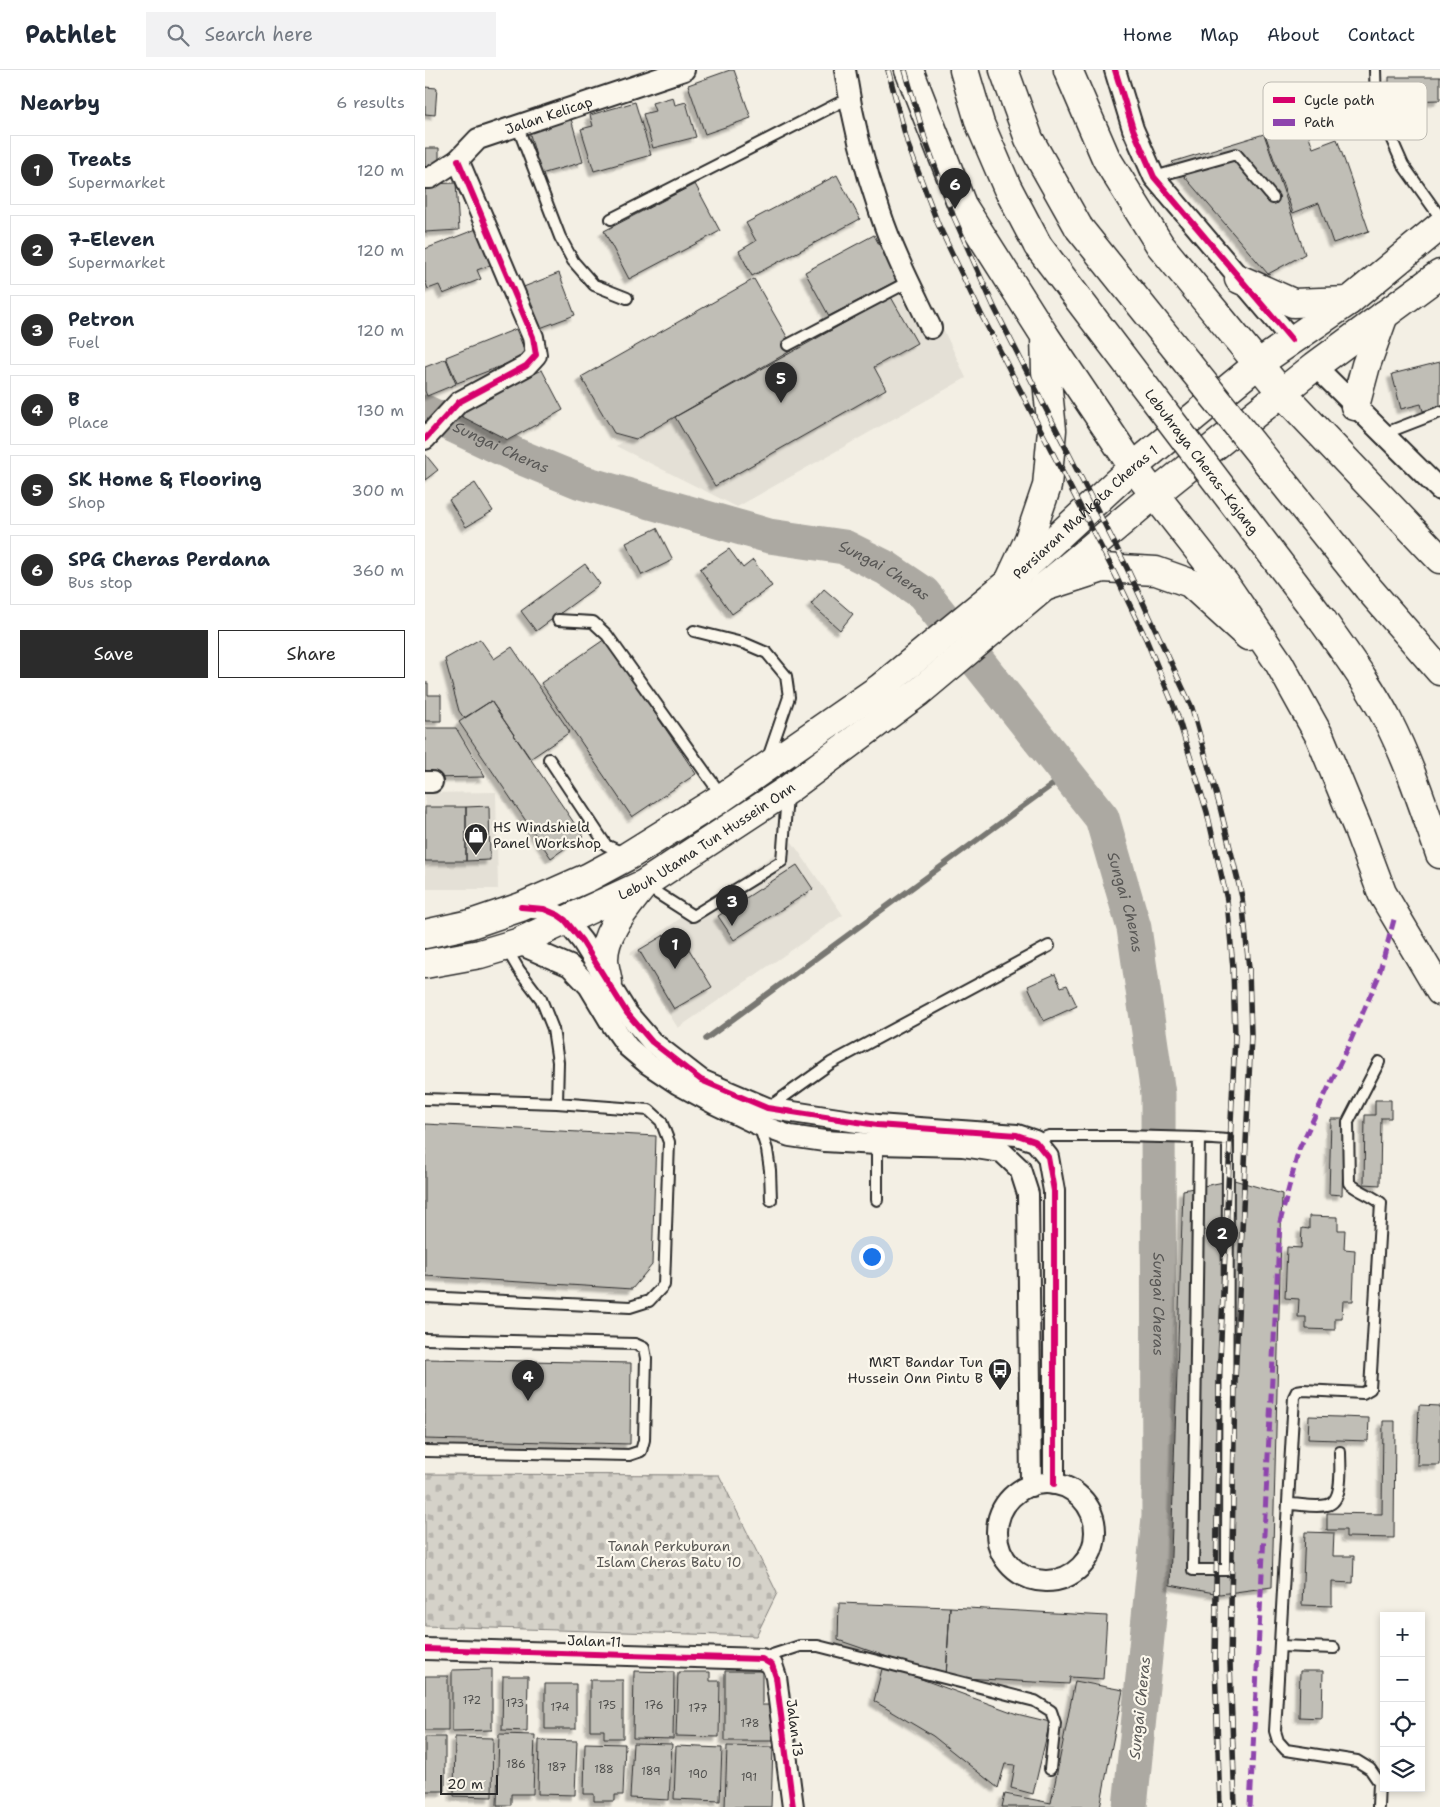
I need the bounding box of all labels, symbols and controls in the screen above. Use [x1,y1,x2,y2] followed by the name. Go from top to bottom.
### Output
[146,12,496,57] search box
[25,19,116,51] text: Pathlet
[164,21,192,49] icon: search
[204,22,313,47] text: Search here
[1123,23,1172,47] text: Home
[1200,23,1239,47] text: Map
[1267,23,1320,47] text: About
[1348,23,1415,47] text: Contact
[1263,82,1427,140] legend
[20,89,100,117] text: Nearby
[1304,91,1375,109] text: Cycle path
[336,92,405,113] text: 6 results
[503,92,595,138] street label: Jalan Kelicap
[1304,113,1335,131] text: Path
[68,147,131,172] text: Treats
[33,160,41,181] text: 1
[357,160,404,181] text: 120 m
[939,168,971,209] pin: 6
[68,172,165,193] text: Supermarket
[68,227,155,252] text: 7-Eleven
[31,240,43,261] text: 2
[357,240,404,261] text: 120 m
[68,252,165,273] text: Supermarket
[68,307,134,332] text: Petron
[31,320,43,341] text: 3
[357,320,404,341] text: 120 m
[68,332,99,353] text: Fuel
[765,362,797,403] pin: 5
[1141,385,1263,538] street label: Lebuhraya Cheras–Kajang
[68,387,80,412] text: B
[31,400,43,421] text: 4
[357,400,404,421] text: 130 m
[68,412,109,433] text: Place
[450,417,552,478] water label: Sungai Cheras
[1009,441,1162,583] street label: Persiaran Mahkota Cheras 1
[68,467,262,492] text: SK Home & Flooring
[32,480,42,501] text: 5
[352,480,404,501] text: 300 m
[68,492,105,513] text: Shop
[837,536,935,604] water label: Sungai Cheras
[68,547,270,572] text: SPG Cheras Perdana
[31,560,43,581] text: 6
[352,560,404,581] text: 360 m
[68,572,133,593] text: Bus stop
[20,630,208,678] button: Save
[218,630,405,678] button: Share
[615,778,799,904] street label: Lebuh Utama Tun Hussein Onn
[493,818,601,852] place label: HS Windshield Panel Workshop
[463,822,489,856] shop icon: HS Windshield Panel Workshop
[1102,850,1147,954] water label: Sungai Cheras
[716,885,748,926] pin: 3
[659,928,691,969] pin: 1
[1206,1217,1238,1258] pin: 2
[859,1244,885,1270] your location
[1148,1252,1169,1356] water label: Sungai Cheras
[848,1353,983,1387] place label: MRT Bandar Tun Hussein Onn Pintu B
[987,1357,1013,1391] bus stop icon: MRT Bandar Tun Hussein Onn Pintu B
[512,1360,544,1401] pin: 4
[596,1537,742,1571] park label: Tanah Perkuburan Islam Cheras Batu 10
[1380,1612,1425,1792] map controls
[1380,1612,1425,1657] button: +
[567,1631,621,1651] street label: Jalan 11
[1125,1656,1155,1760] water label: Sungai Cheras
[1380,1657,1425,1702] button: −
[463,1693,481,1708] house number: 172
[506,1696,524,1711] house number: 173
[598,1698,616,1713] house number: 175
[645,1698,663,1713] house number: 176
[783,1698,807,1758] street label: Jalan 13
[551,1700,570,1715] house number: 174
[689,1701,708,1716] house number: 177
[1380,1702,1425,1747] button: locate
[741,1716,759,1731] house number: 178
[1380,1747,1425,1792] button: layers
[506,1757,526,1772] house number: 186
[547,1760,567,1775] house number: 187
[594,1762,614,1777] house number: 188
[641,1764,661,1779] house number: 189
[688,1767,708,1782] house number: 190
[741,1770,757,1785] house number: 191
[440,1772,497,1795] scale bar
[447,1775,483,1793] text: 20 m

